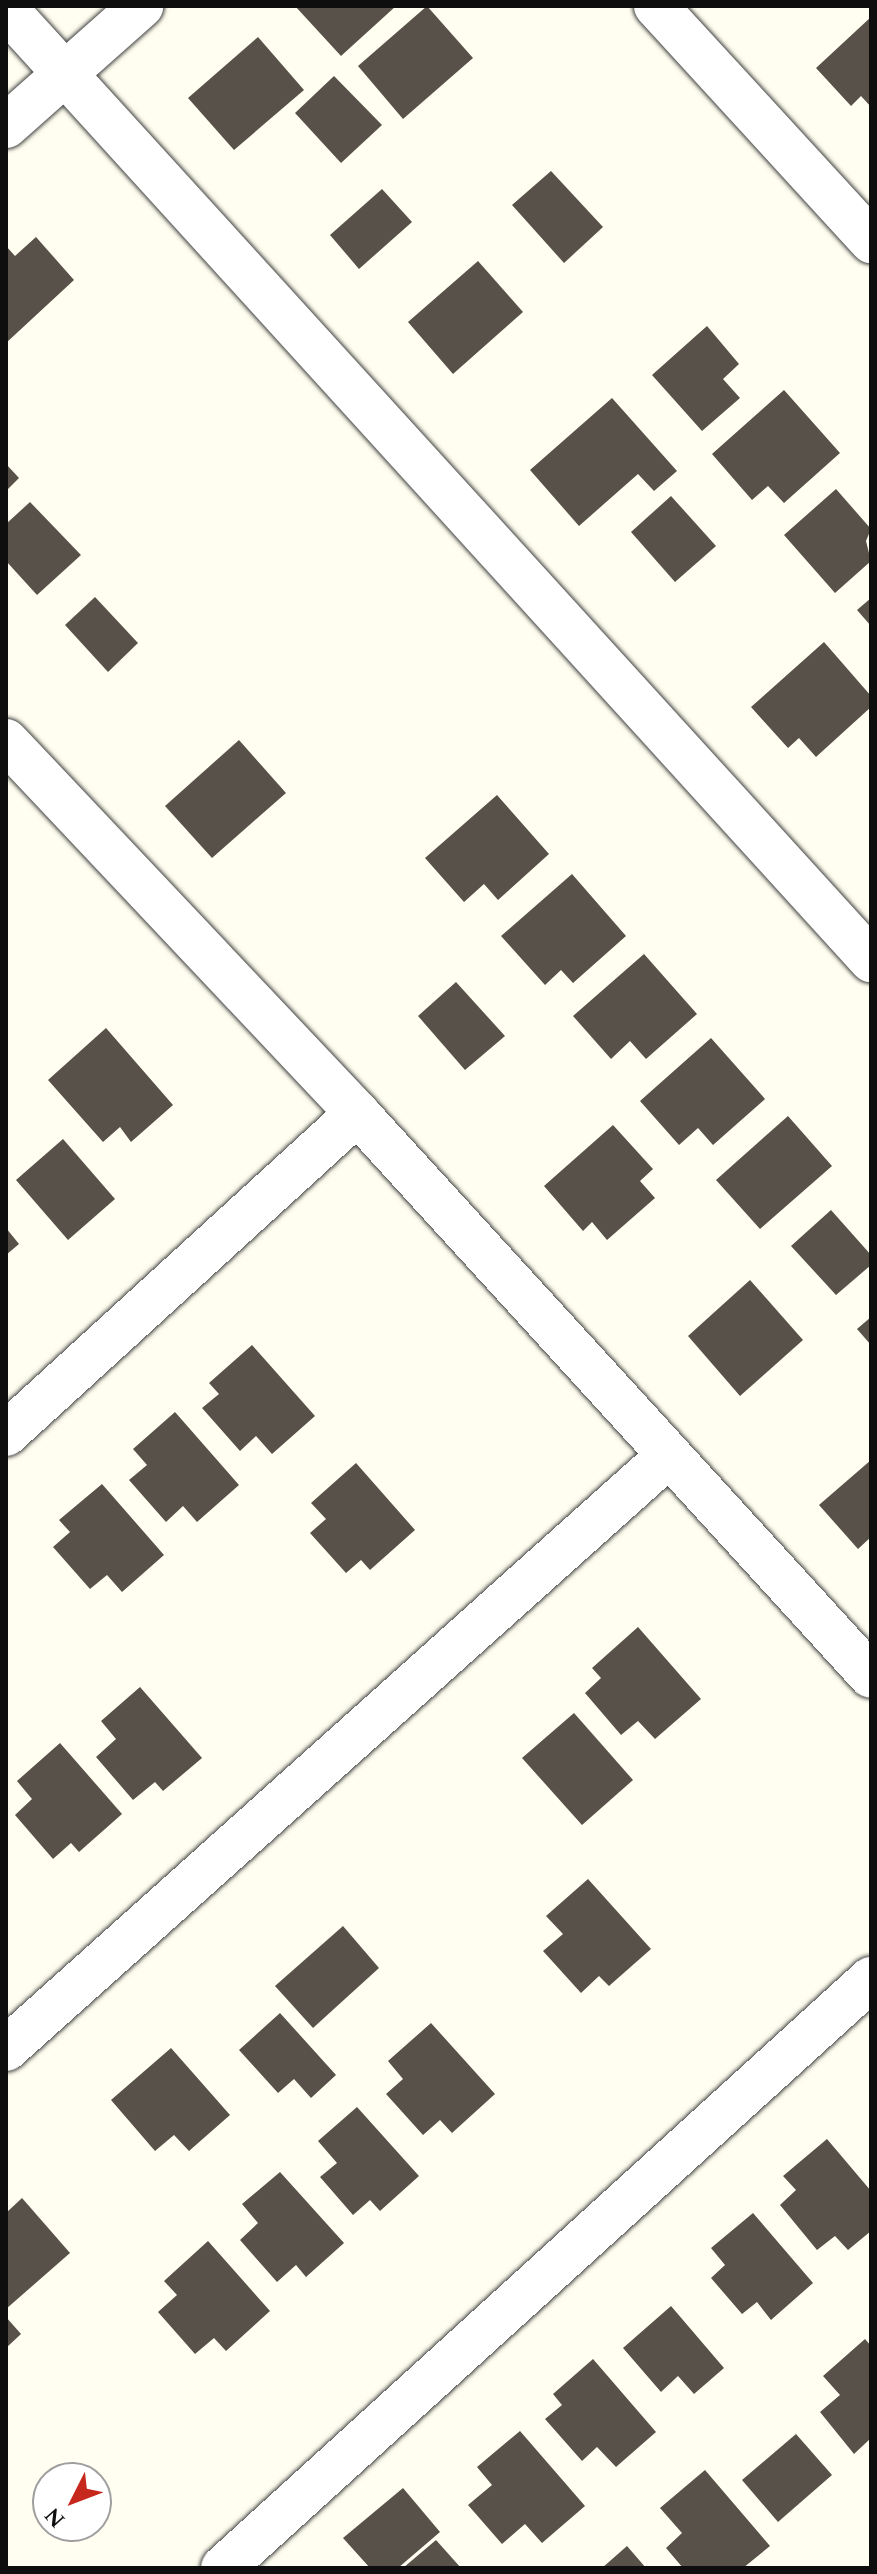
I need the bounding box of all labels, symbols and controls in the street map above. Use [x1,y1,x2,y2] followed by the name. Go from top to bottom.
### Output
[32,2462,112,2542] north arrow
[37,2499,74,2535] text: N

